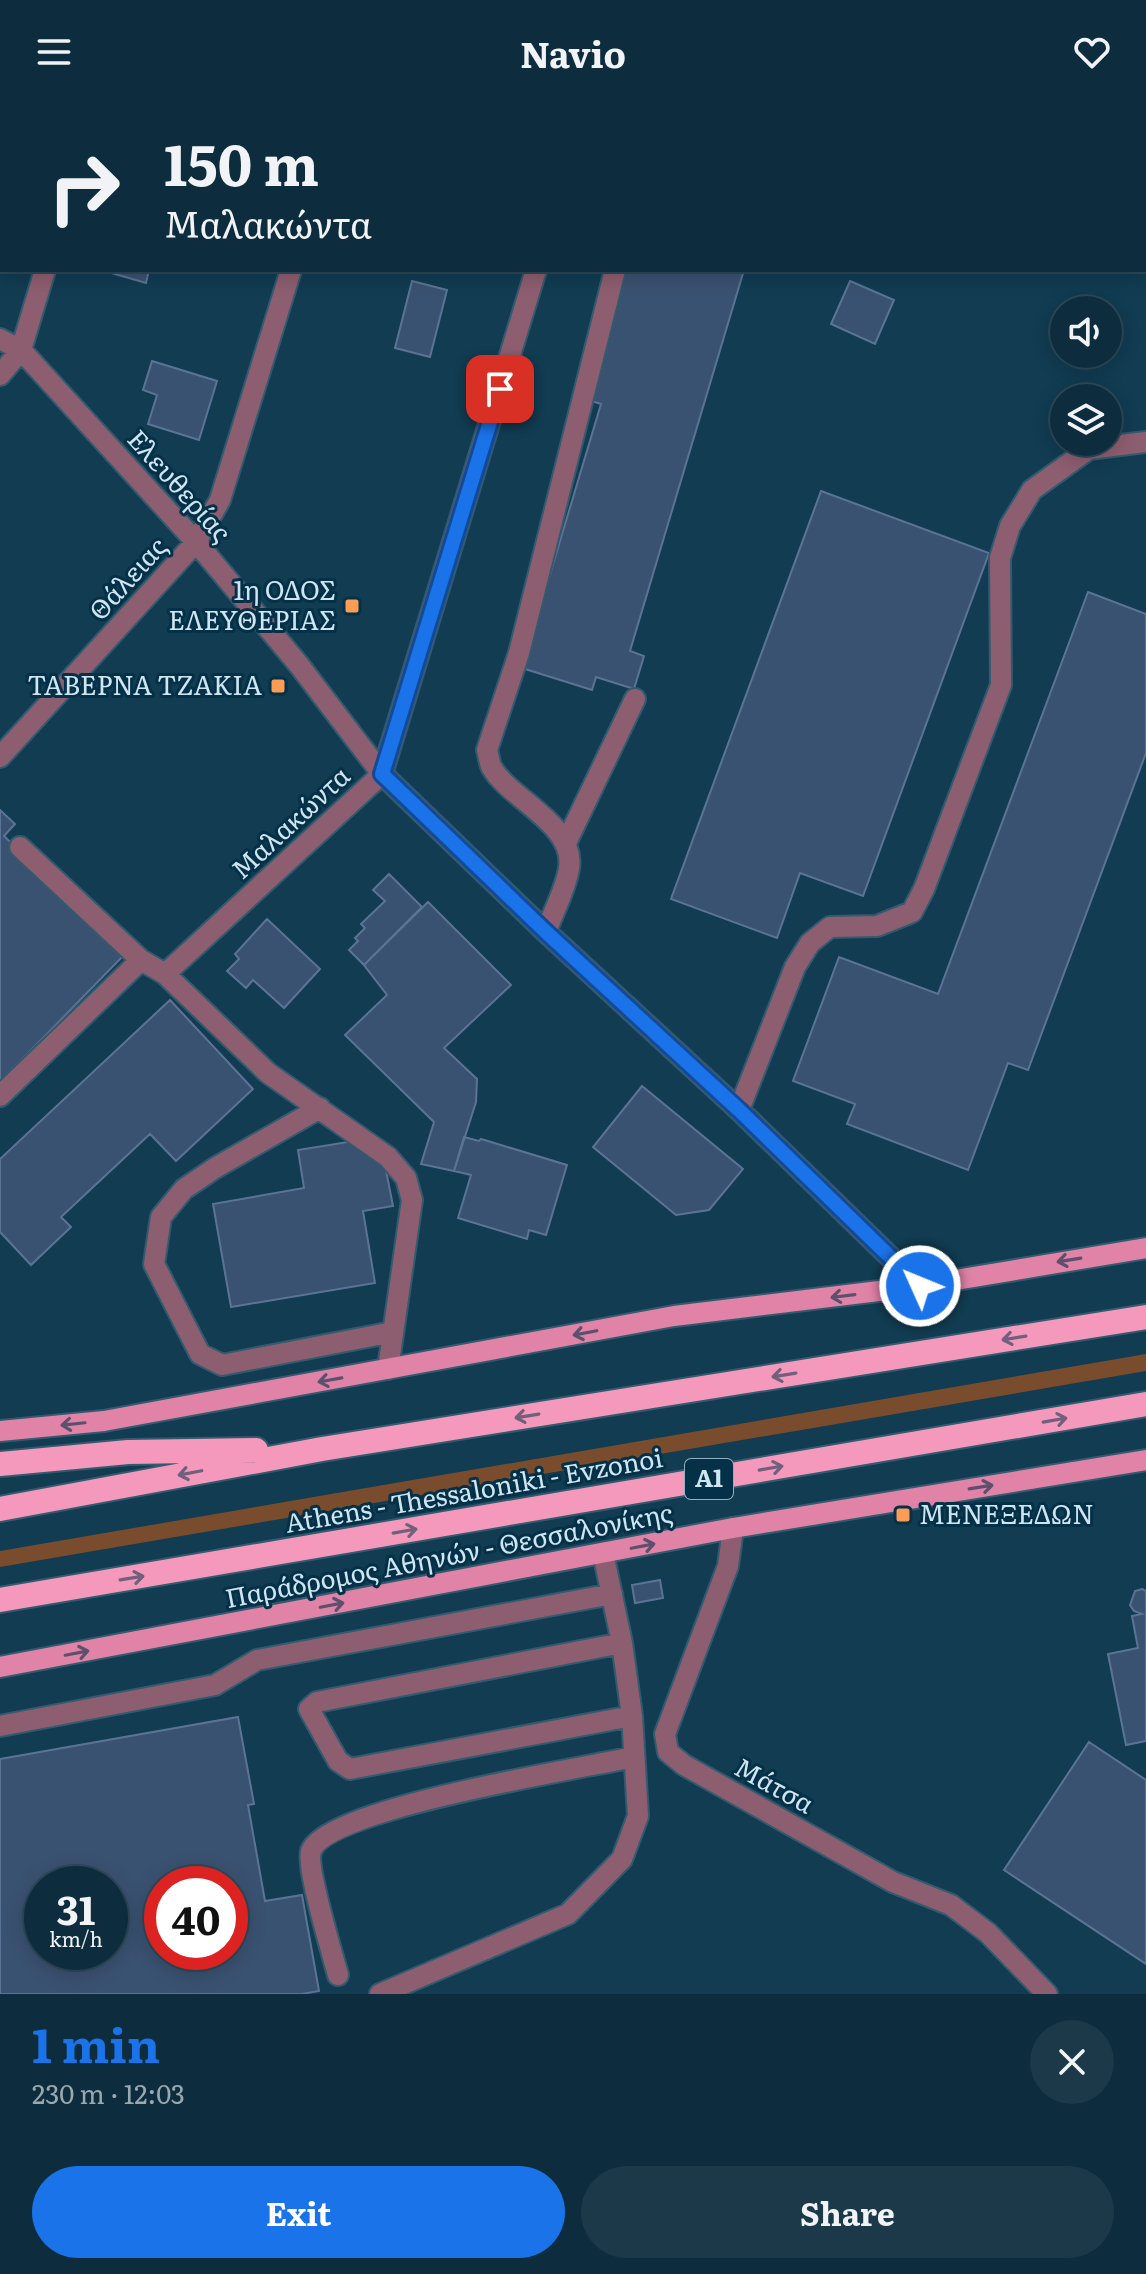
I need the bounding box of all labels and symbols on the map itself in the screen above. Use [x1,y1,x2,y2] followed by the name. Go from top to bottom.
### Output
[466,355,534,423] pin
[120,419,242,549] street label: Ελευθερίας
[78,527,174,628] street label: Θάλειας
[168,569,336,638] place label: 1η ΟΔΟΣ ΕΛΕΥΘΕΡΙΑΣ
[343,597,361,615] marker: 1η ΟΔΟΣ ΕΛΕΥΘΕΡΙΑΣ
[27,664,262,703] place label: ΤΑΒΕΡΝΑ ΤΖΑΚΙΑ
[269,677,287,695] marker: ΤΑΒΕΡΝΑ ΤΖΑΚΙΑ
[221,756,358,887] street label: Μαλακώντα
[878,1244,962,1328] position arrow
[1057,1253,1082,1268] one-way arrow
[830,1288,856,1303] one-way arrow
[573,1326,598,1341] one-way arrow
[1002,1331,1027,1346] one-way arrow
[772,1368,797,1383] one-way arrow
[317,1373,343,1388] one-way arrow
[515,1409,540,1424] one-way arrow
[1042,1411,1067,1426] one-way arrow
[61,1417,87,1432] one-way arrow
[282,1436,666,1541] street label: Athens - Thessaloniki - Evzonoi
[685,1459,733,1499] road number: Α1
[758,1460,784,1475] one-way arrow
[178,1467,204,1482] one-way arrow
[968,1478,994,1493] one-way arrow
[221,1491,676,1616] street label: Παράδρομος Αθηνών - Θεσσαλονίκης
[919,1493,1094,1532] place label: ΜΕΝΕΞΕΔΩΝ
[894,1506,912,1524] marker: ΜΕΝΕΞΕΔΩΝ
[391,1523,417,1538] one-way arrow
[629,1538,655,1553] one-way arrow
[119,1569,144,1584] one-way arrow
[319,1596,344,1611] one-way arrow
[63,1645,89,1660] one-way arrow
[728,1746,822,1822] street label: Μάτσα
[144,1866,248,1970] speed limit sign: 40

